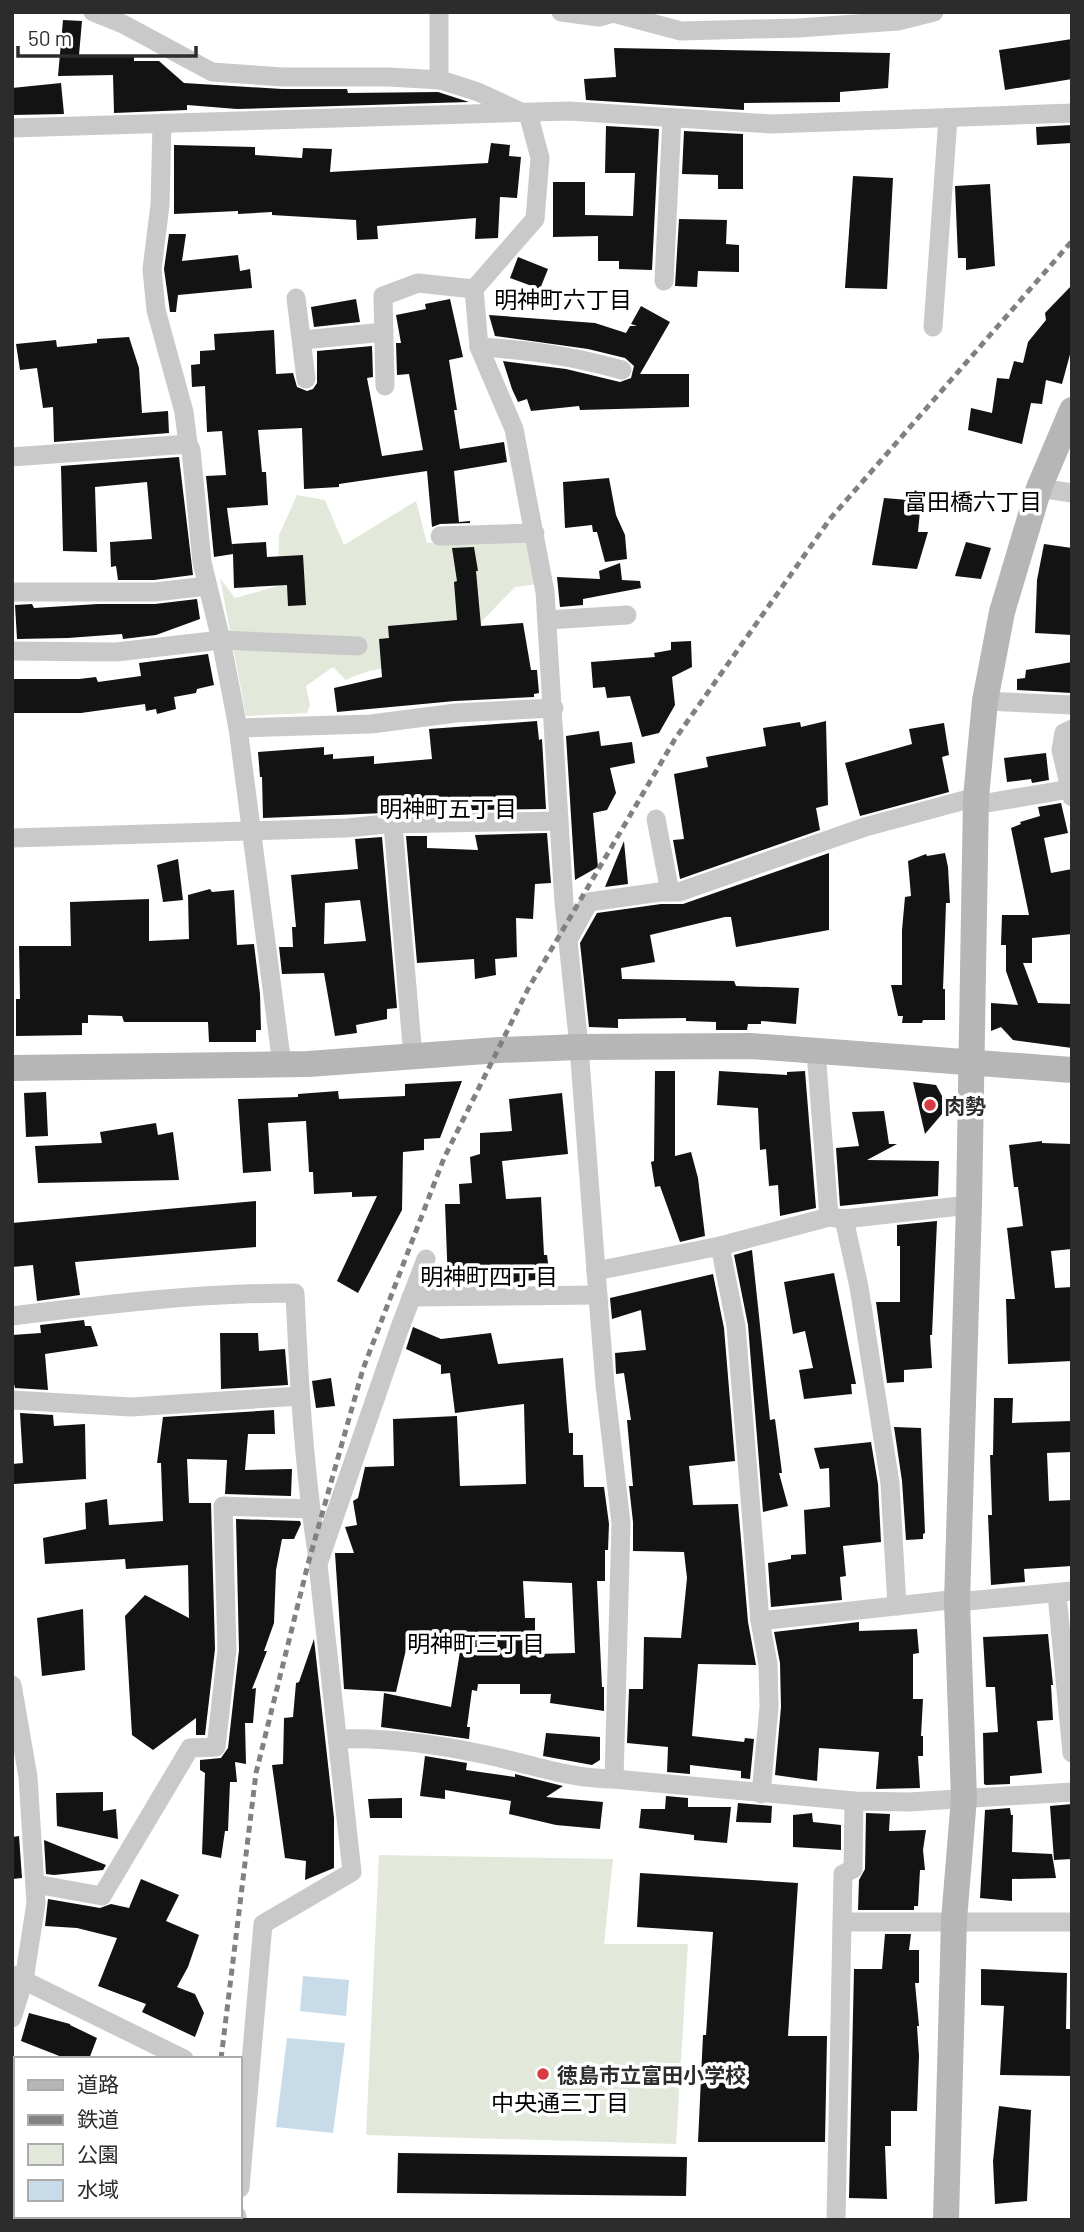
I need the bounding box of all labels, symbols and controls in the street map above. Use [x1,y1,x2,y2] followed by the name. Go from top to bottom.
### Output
[18,14,196,58] scale bar
[28,25,72,50] text: 50 m
[494,285,632,313] district label: 明神町六丁目
[904,487,1042,515] district label: 富田橋六丁目
[379,794,517,822] district label: 明神町五丁目
[944,1093,986,1118] place label: 肉勢
[922,1097,938,1113] marker: 肉勢
[420,1262,558,1290] district label: 明神町四丁目
[407,1629,545,1657] district label: 明神町三丁目
[14,2057,242,2218] legend
[557,2062,746,2087] place label: 徳島市立富田小学校
[535,2066,551,2082] marker: 徳島市立富田小学校
[77,2071,119,2096] text: 道路
[491,2088,629,2116] district label: 中央通三丁目
[77,2106,119,2131] text: 鉄道
[77,2141,119,2166] text: 公園
[77,2176,119,2201] text: 水域

